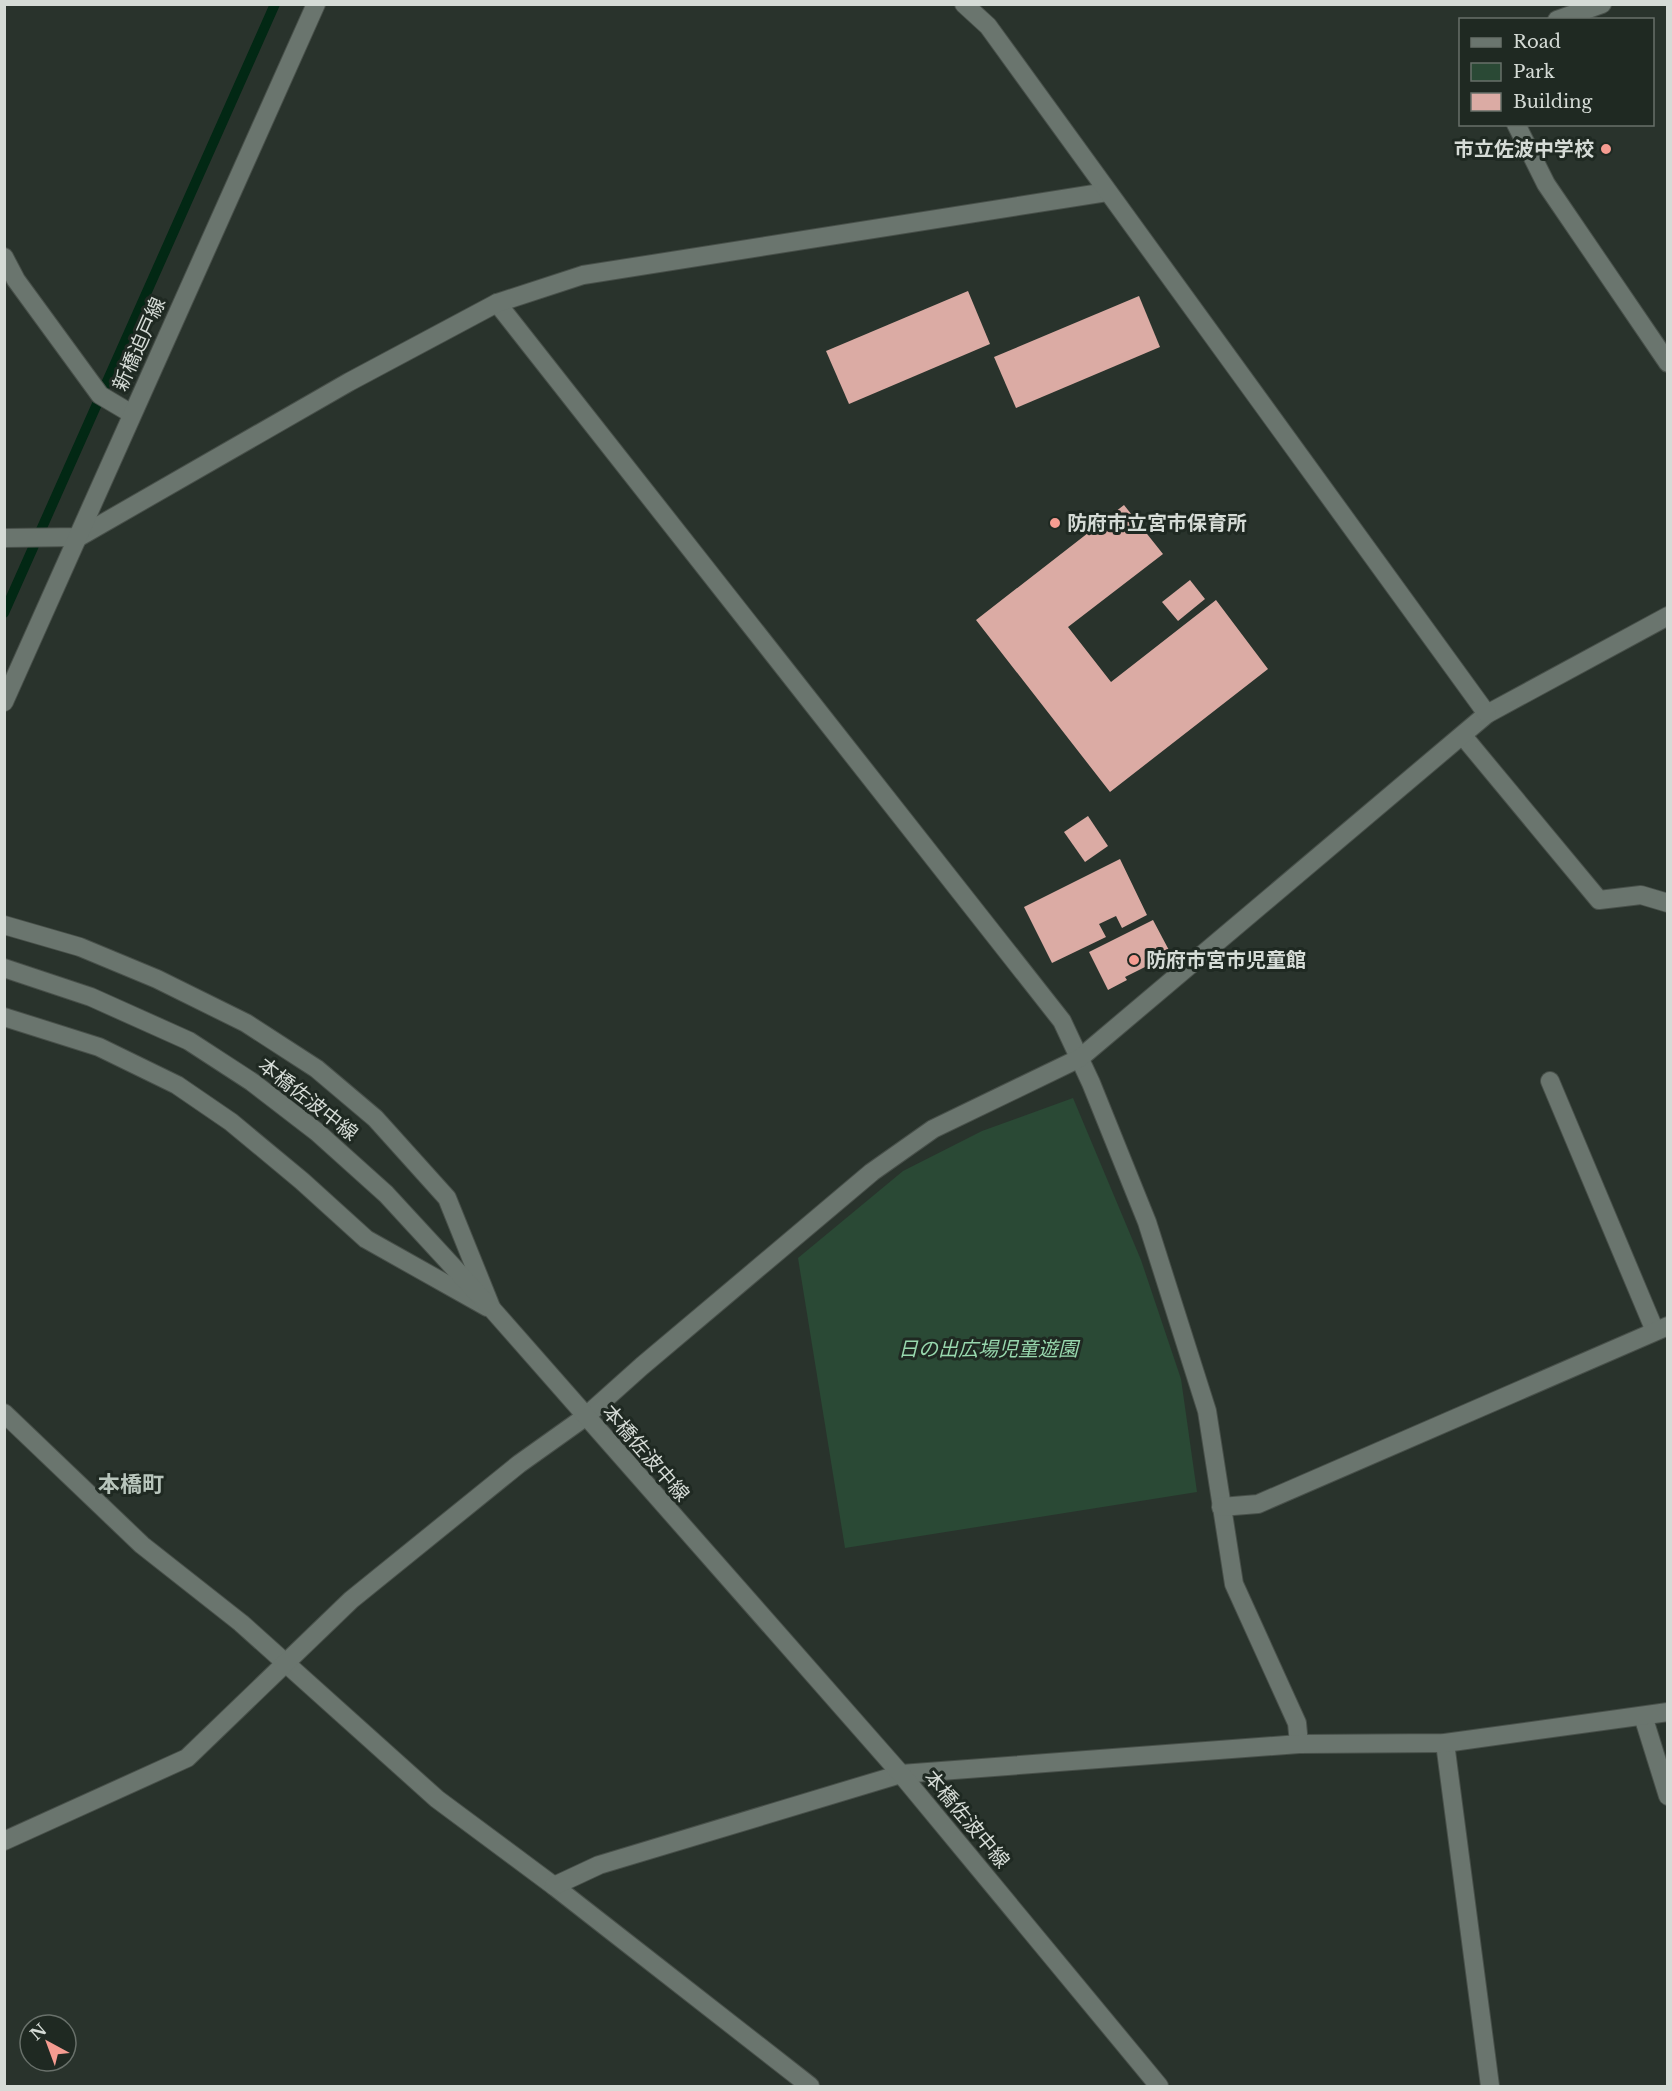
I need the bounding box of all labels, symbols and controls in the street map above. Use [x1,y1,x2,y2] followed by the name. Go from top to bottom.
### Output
[1459,18,1654,126] legend
[1513,31,1561,53] text: Road
[1513,61,1555,83] text: Park
[1513,91,1592,113] text: Building
[1454,137,1594,161] place label: 市立佐波中学校
[1599,142,1613,156] marker: 市立佐波中学校
[108,293,170,395] street label: 新橋迫戸線
[1067,511,1247,535] place label: 防府市立宮市保育所
[1048,516,1062,530] marker: 防府市立宮市保育所
[1146,948,1306,972] place label: 防府市宮市児童館
[1127,953,1141,967] marker: 防府市宮市児童館
[253,1053,363,1145] street label: 本橋佐波中線
[898,1337,1081,1361] park label: 日の出広場児童遊園
[598,1400,694,1506] street label: 本橋佐波中線
[98,1471,164,1498] district label: 本橋町
[919,1765,1015,1873] street label: 本橋佐波中線
[18,2013,78,2073] north arrow
[26,2019,50,2044] text: N

